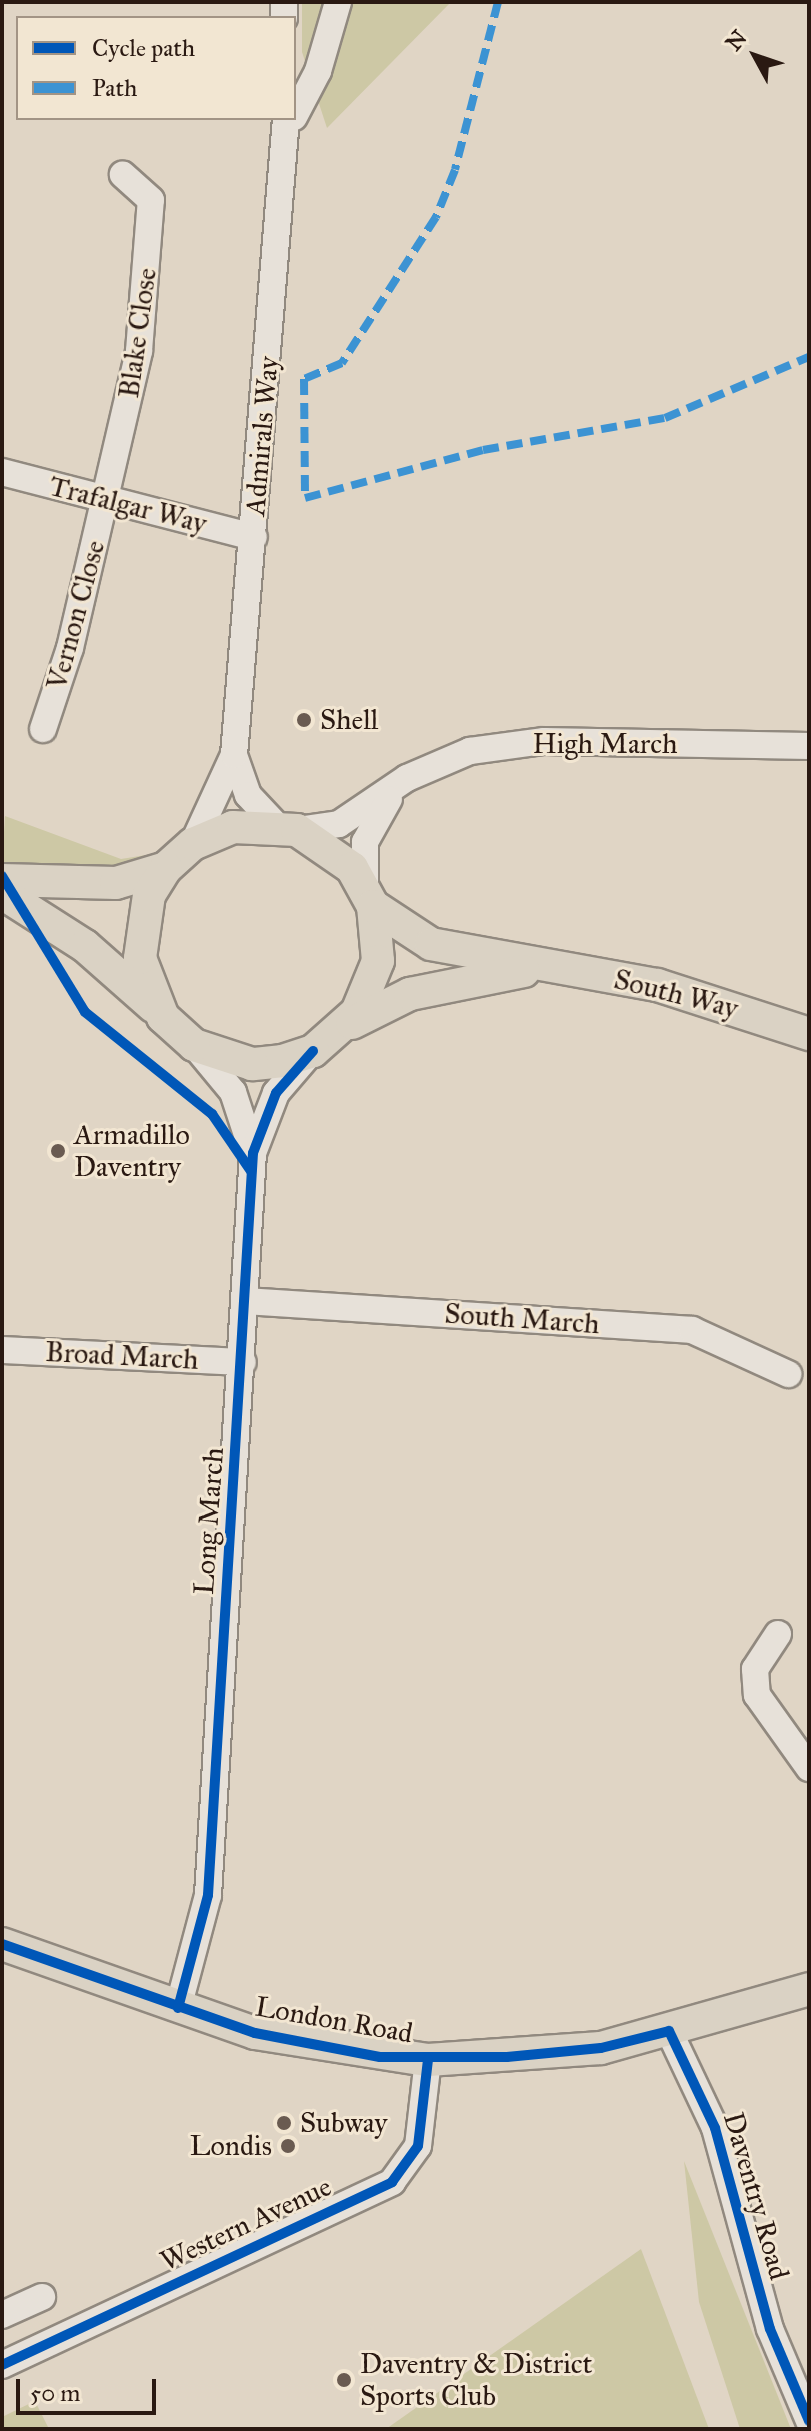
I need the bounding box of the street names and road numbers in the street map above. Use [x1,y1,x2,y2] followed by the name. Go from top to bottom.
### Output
[112,266,164,400] street label: Blake Close
[238,355,286,517] street label: Admirals Way
[46,469,210,541] street label: Trafalgar Way
[40,537,112,693] street label: Vernon Close
[532,727,678,761] street label: High March
[610,962,742,1026] street label: South Way
[443,1297,601,1341] street label: South March
[45,1335,199,1377] street label: Broad March
[187,1446,231,1596] street label: Long March
[253,1990,415,2050] street label: London Road
[716,2108,796,2284] street label: Daventry Road
[155,2170,337,2278] street label: Western Avenue

